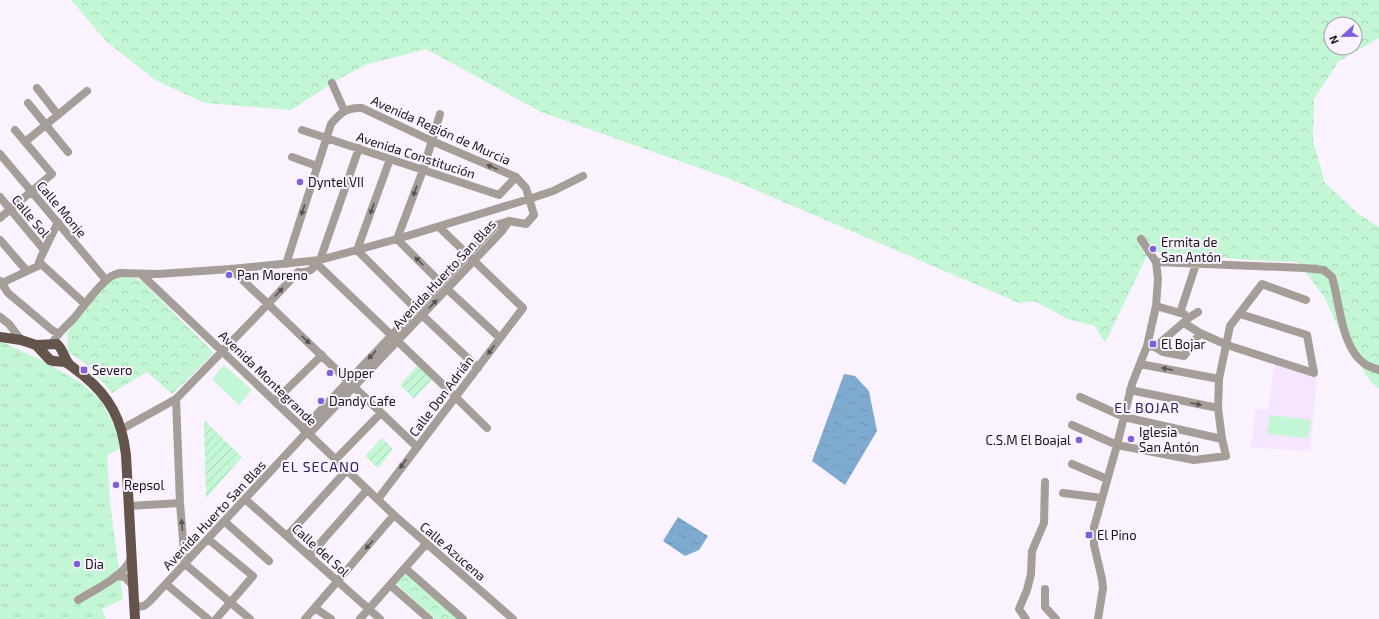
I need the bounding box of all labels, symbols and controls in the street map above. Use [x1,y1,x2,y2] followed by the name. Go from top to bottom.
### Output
[1323,16,1363,56] north arrow
[1326,34,1341,46] text: N
[369,92,513,168] street label: Avenida Región de Murcia
[355,128,477,182] street label: Avenida Constitución
[486,164,497,170] one-way arrow
[308,174,364,190] place label: Dyntel VII
[295,177,305,187] marker: Dyntel VII
[34,178,90,240] street label: Calle Monje
[412,185,418,197] one-way arrow
[9,191,54,241] street label: Calle Sol
[369,203,375,215] one-way arrow
[300,204,306,216] one-way arrow
[389,216,499,332] street label: Avenida Huerto San Blas
[1161,234,1221,265] place label: Ermita de San Antón
[1148,244,1158,254] marker: Ermita de San Antón
[414,256,424,266] one-way arrow
[237,267,308,283] place label: Pan Moreno
[224,270,234,280] marker: Pan Moreno
[274,287,284,297] one-way arrow
[428,299,437,309] one-way arrow
[216,327,320,429] street label: Avenida Montegrande
[301,336,311,345] one-way arrow
[1161,336,1206,352] place label: El Bojar
[1148,339,1158,349] marker: El Bojar
[487,345,495,356] one-way arrow
[367,350,377,360] one-way arrow
[405,352,477,440] street label: Calle Don Adrián
[92,362,132,378] place label: Severo
[79,365,89,375] marker: Severo
[338,365,374,381] place label: Upper
[1161,366,1173,372] one-way arrow
[325,368,335,378] marker: Upper
[329,393,396,409] place label: Dandy Cafe
[316,396,326,406] marker: Dandy Cafe
[1114,399,1180,416] district label: EL BOJAR
[1190,401,1202,407] one-way arrow
[1139,424,1199,455] place label: Iglesia San Antón
[985,432,1071,448] place label: C.S.M El Boajal
[1126,434,1136,444] marker: Iglesia San Antón
[1074,435,1084,445] marker: C.S.M El Boajal
[159,457,269,573] street label: Avenida Huerto San Blas
[282,458,360,475] district label: EL SECANO
[399,459,407,470] one-way arrow
[124,477,164,493] place label: Repsol
[111,480,121,490] marker: Repsol
[417,518,489,584] street label: Calle Azucena
[178,519,185,531] one-way arrow
[289,520,353,580] street label: Calle del Sol
[1097,527,1137,543] place label: El Pino
[1084,530,1094,540] marker: El Pino
[364,540,373,550] one-way arrow
[85,556,104,572] place label: Dia
[72,559,82,569] marker: Dia

